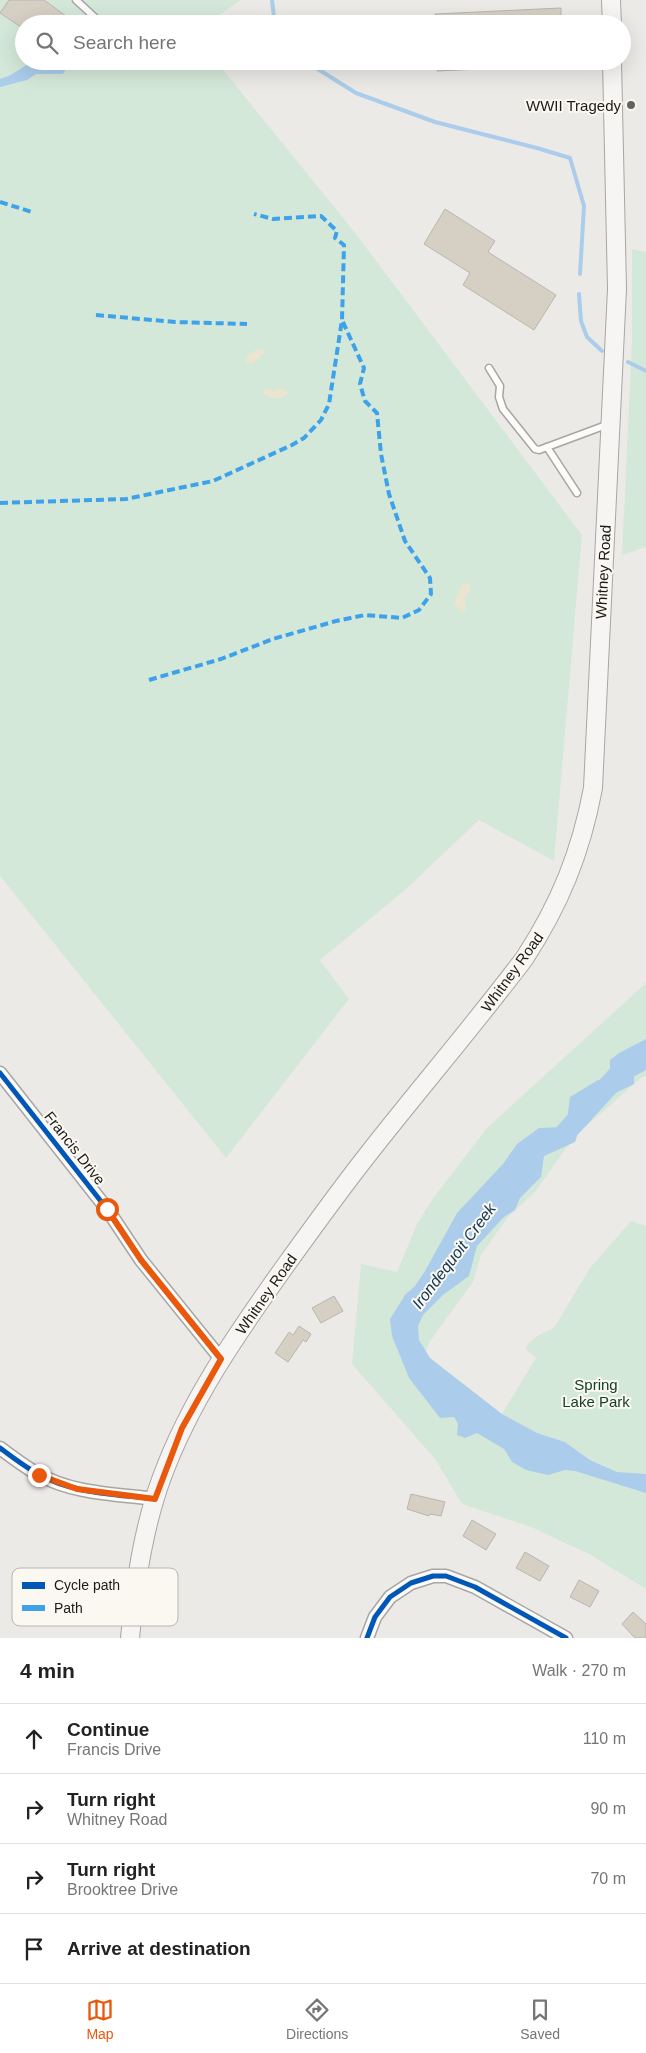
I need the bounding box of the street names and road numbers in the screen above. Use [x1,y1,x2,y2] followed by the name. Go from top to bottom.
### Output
[592,525,614,619] street label: Whitney Road
[477,929,547,1015] street label: Whitney Road
[41,1108,109,1188] street label: Francis Drive
[232,1251,300,1337] street label: Whitney Road

